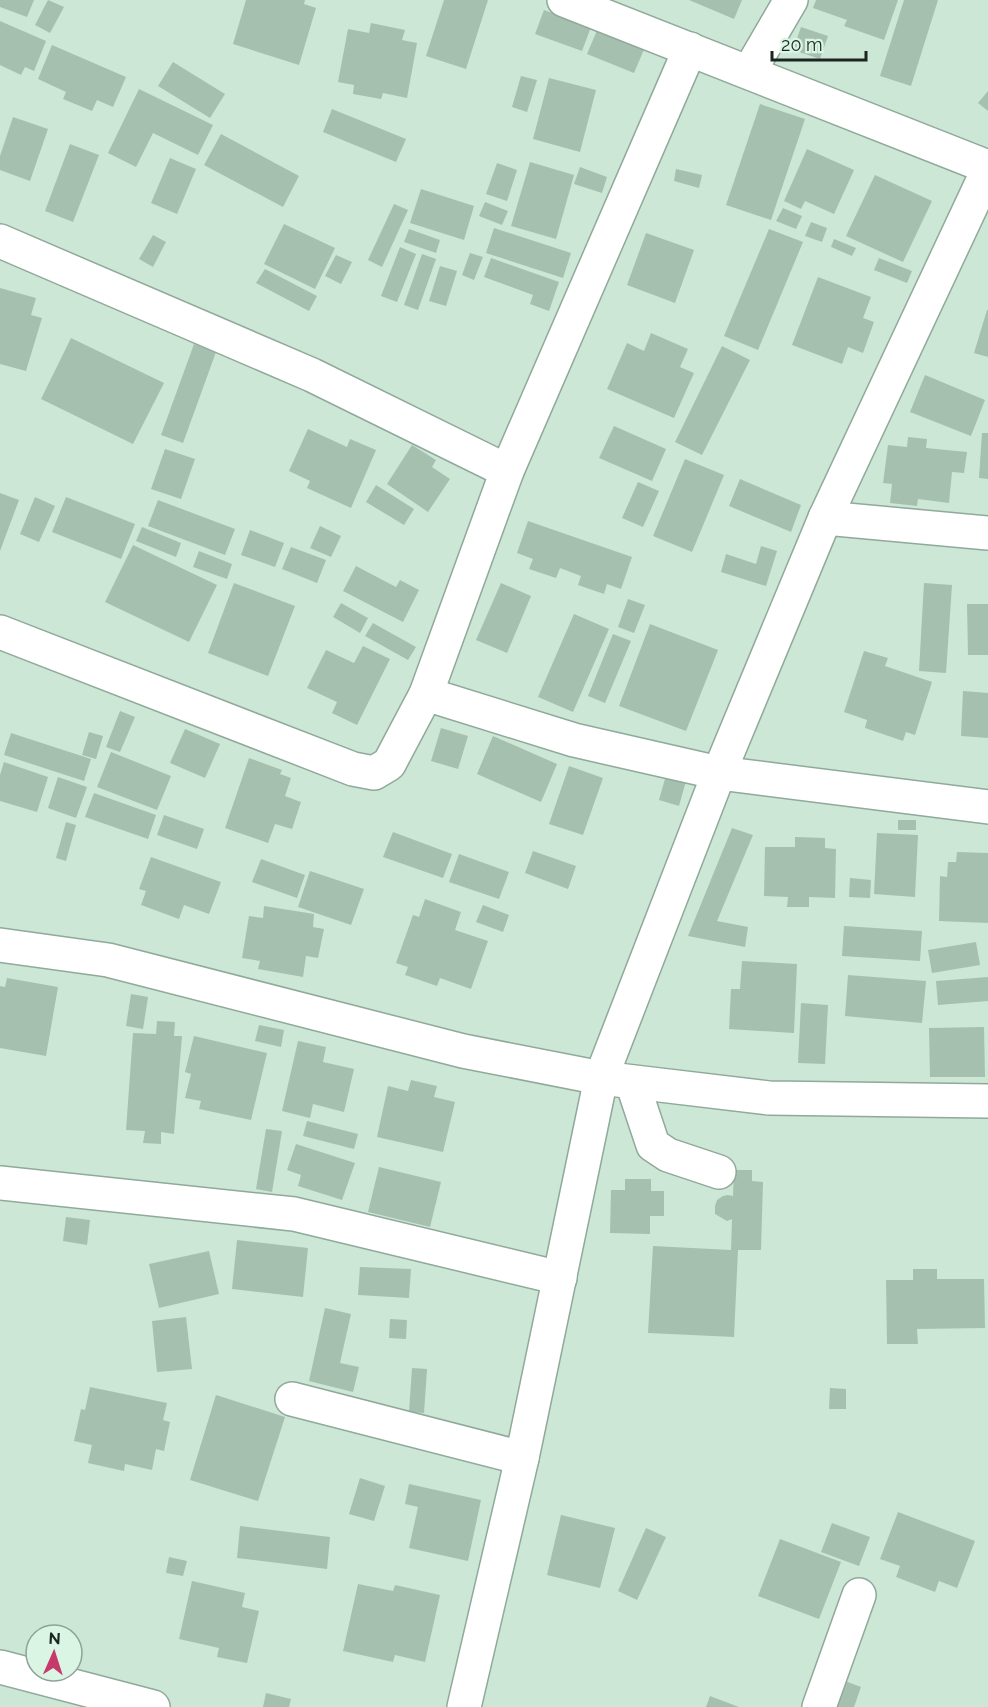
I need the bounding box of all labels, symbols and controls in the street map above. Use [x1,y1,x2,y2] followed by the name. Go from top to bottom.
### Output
[772,24,866,62] scale bar
[781,34,823,55] text: 20 m
[24,1623,84,1683] north arrow
[48,1629,61,1648] text: N

